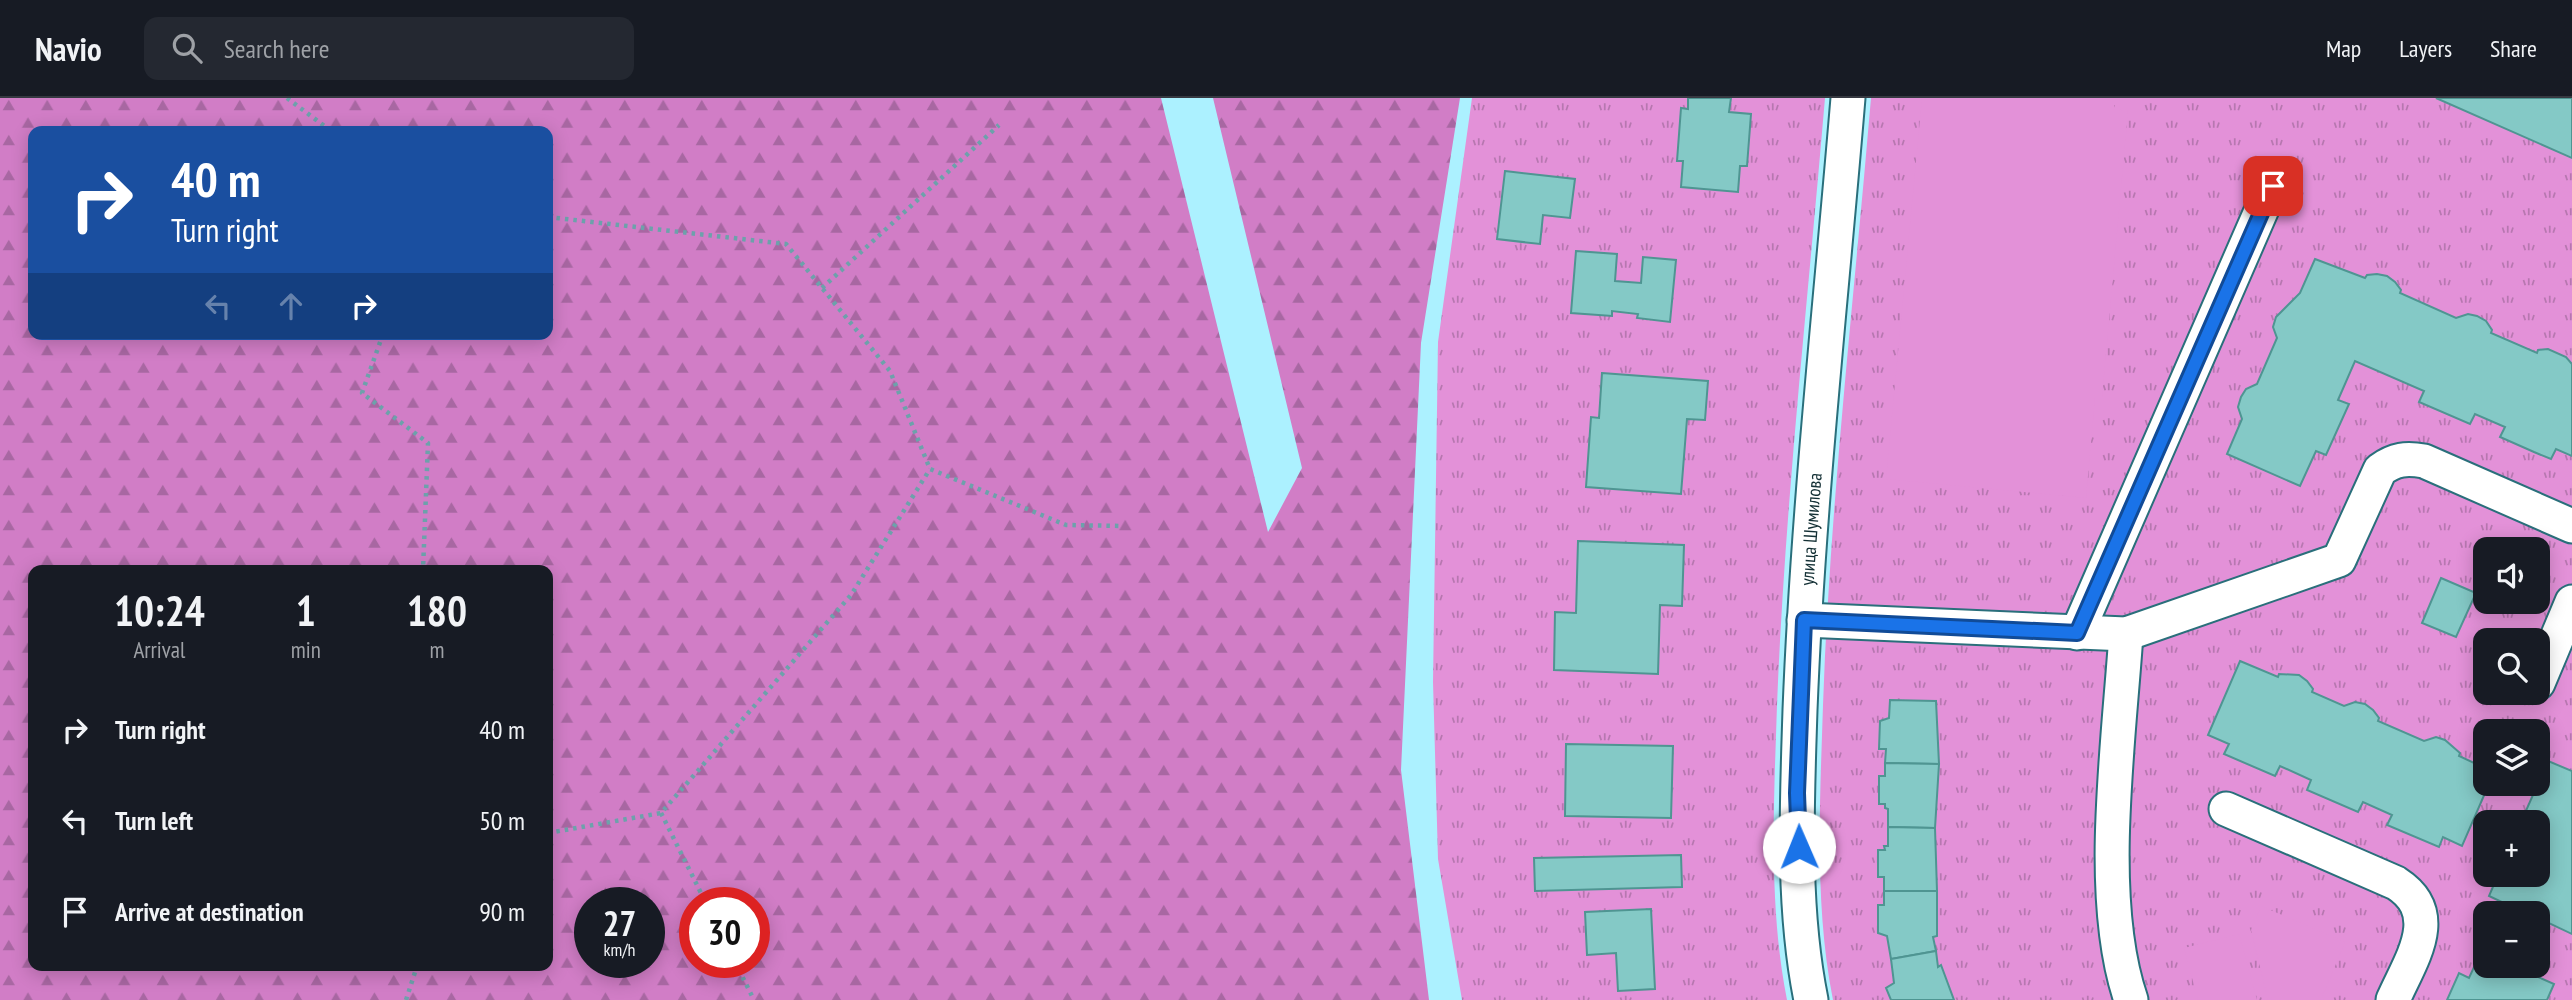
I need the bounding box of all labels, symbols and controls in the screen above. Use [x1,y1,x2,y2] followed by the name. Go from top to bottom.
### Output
[144,17,634,80] search box
[35,27,102,70] text: Navio
[168,29,206,67] icon: search
[224,32,329,65] text: Search here
[2326,33,2361,64] text: Map
[2399,33,2452,64] text: Layers
[2490,33,2537,64] text: Share
[171,147,260,211] text: 40 m
[56,154,147,245] icon: right
[2243,156,2303,216] pin
[2254,167,2292,205] icon: arrive
[171,209,279,251] text: Turn right
[199,287,237,325] icon: left
[272,287,310,325] icon: ahead
[345,287,383,325] icon: right
[1795,472,1827,586] street label: улица Шумилова
[2473,537,2550,978] map controls
[2473,537,2550,614] button: sound
[114,583,205,638] text: 10:24
[296,583,316,638] text: 1
[407,583,467,638] text: 180
[2473,628,2550,705] button: search
[133,635,185,664] text: Arrival
[291,635,321,664] text: min
[429,635,444,664] text: m
[56,711,94,749] icon: right
[115,713,206,746] text: Turn right
[479,713,525,746] text: 40 m
[2473,719,2550,796] button: layers
[56,802,94,840] icon: left
[115,804,193,837] text: Turn left
[479,804,525,837] text: 50 m
[1762,810,1836,884] position arrow
[2473,810,2550,887] button: +
[679,887,770,978] speed limit sign: 30
[56,893,94,931] icon: arrive
[115,895,304,928] text: Arrive at destination
[479,895,525,928] text: 90 m
[603,900,636,946] text: 27
[2473,901,2550,978] button: −
[604,938,635,961] text: km/h

